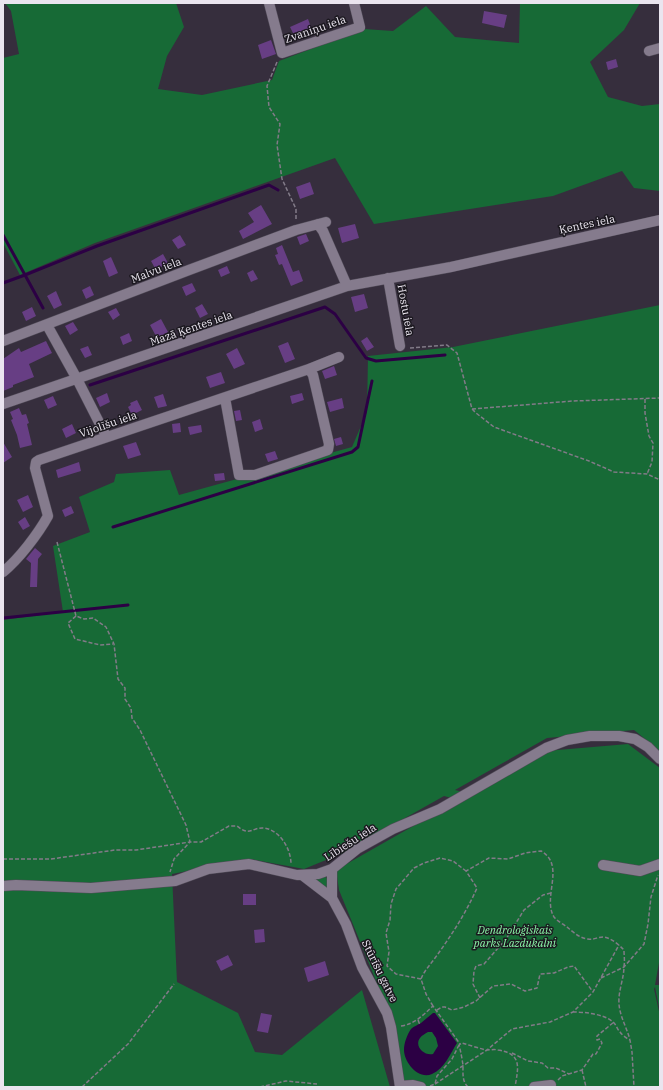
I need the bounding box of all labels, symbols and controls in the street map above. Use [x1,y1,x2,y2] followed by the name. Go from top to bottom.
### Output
[282,12,348,47] street label: Zvaniņu iela
[558,211,616,238] street label: Ķentes iela
[129,254,183,286] street label: Malvu iela
[395,283,417,337] street label: Hostu iela
[148,307,235,350] street label: Mazā Ķentes iela
[77,408,139,440] street label: Vijolīšu iela
[321,820,379,864] street label: Lībiešu iela
[473,923,557,950] park label: Dendroloģiskais parks Lazdukalni
[359,938,401,1005] street label: Stūrīšu gatve

